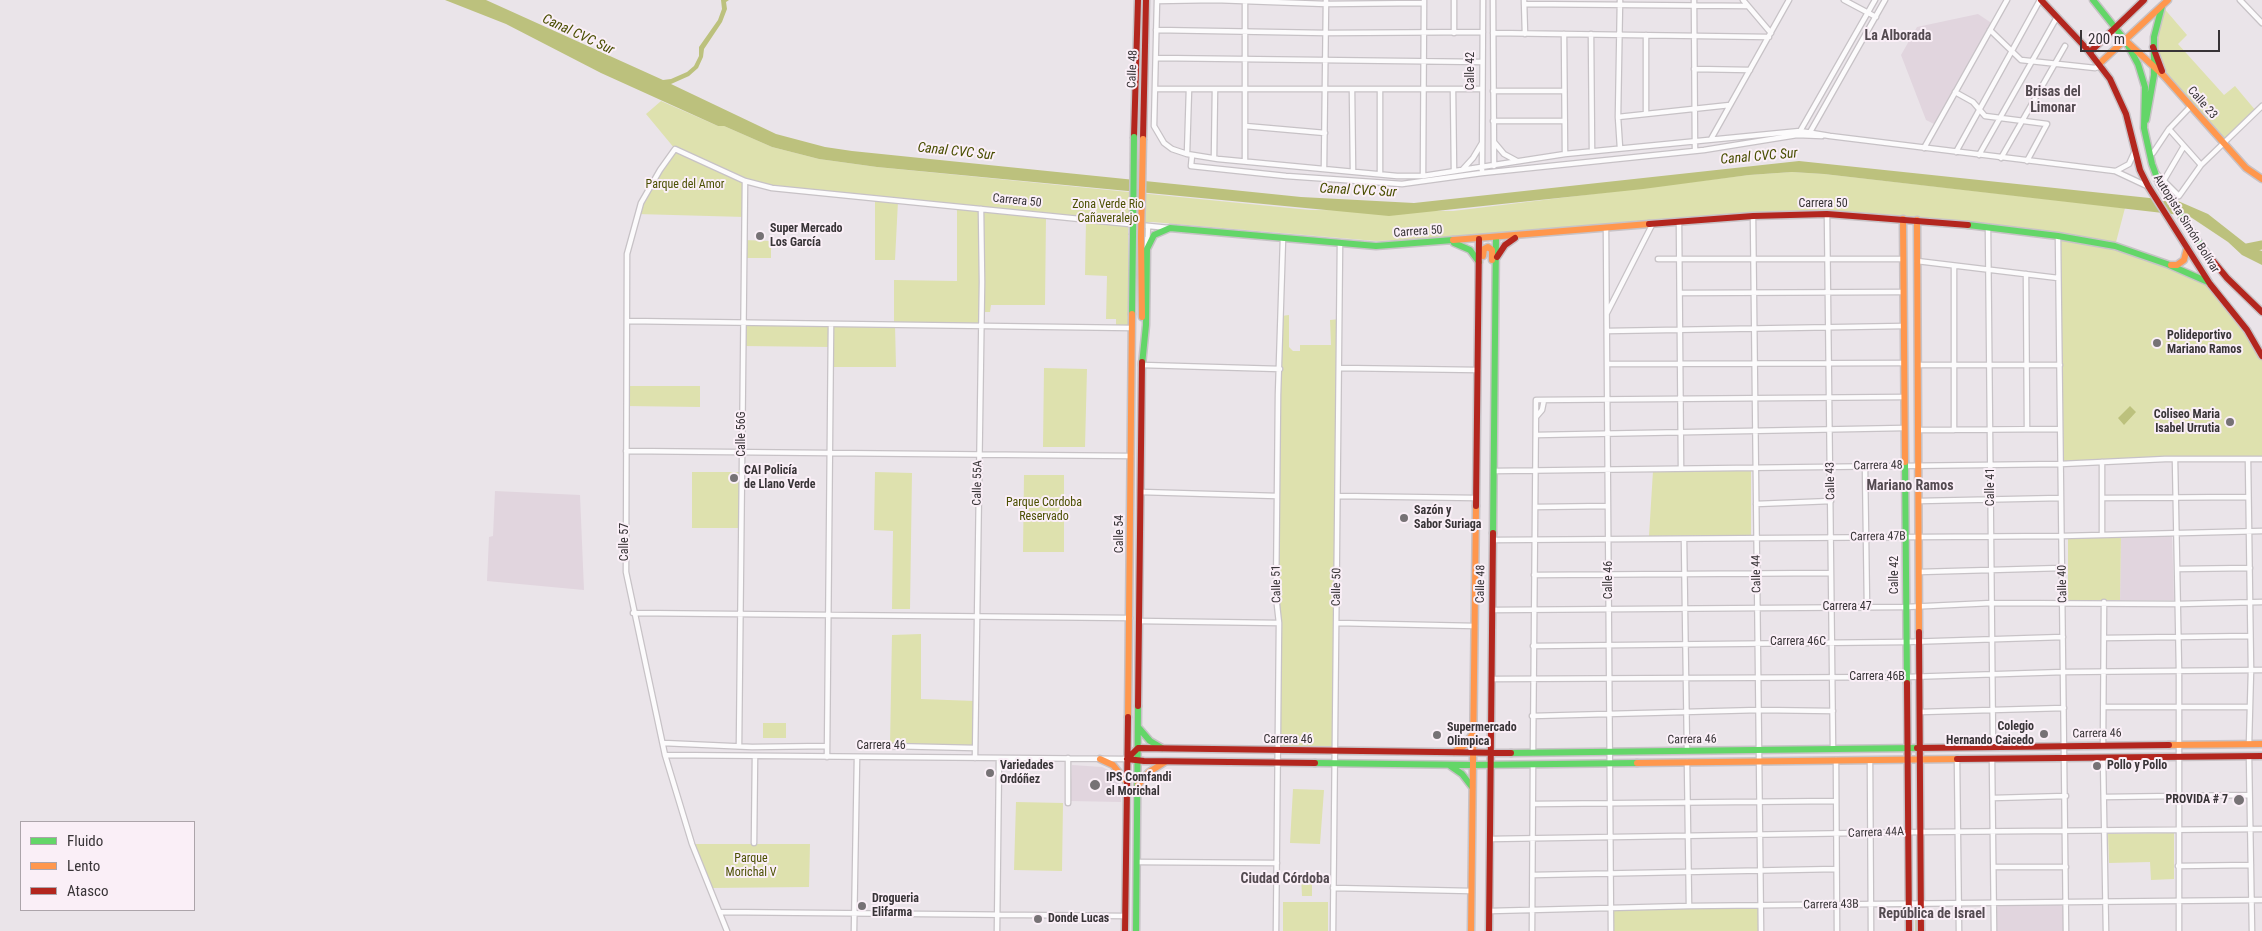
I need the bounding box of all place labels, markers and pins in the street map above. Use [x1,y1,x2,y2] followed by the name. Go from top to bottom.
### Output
[770,222,843,250] place label: Super Mercado Los García
[754,230,766,242] marker: Super Mercado Los García
[2167,329,2242,357] place label: Polideportivo Mariano Ramos
[2151,337,2163,349] marker: Polideportivo Mariano Ramos
[2154,408,2220,436] place label: Coliseo Maria Isabel Urrutia
[2224,416,2236,428] marker: Coliseo Maria Isabel Urrutia
[744,464,815,492] place label: CAI Policía de Llano Verde
[728,472,740,484] marker: CAI Policía de Llano Verde
[1414,504,1482,532] place label: Sazón y Sabor Suriaga
[1398,512,1410,524] marker: Sazón y Sabor Suriaga
[1946,720,2034,748] place label: Colegio Hernando Caicedo
[1447,721,1517,749] place label: Supermercado Olimpica
[2038,728,2050,740] marker: Colegio Hernando Caicedo
[1431,729,1443,741] marker: Supermercado Olimpica
[1000,759,1054,787] place label: Variedades Ordóñez
[2107,759,2167,773] place label: Pollo y Pollo
[2091,760,2103,772] marker: Pollo y Pollo
[984,767,996,779] marker: Variedades Ordóñez
[1106,771,1171,799] place label: IPS Comfandi el Morichal
[1088,778,1102,792] marker: IPS Comfandi el Morichal
[2166,793,2228,807] place label: PROVIDA # 7
[2232,793,2246,807] marker: PROVIDA # 7
[872,892,919,920] place label: Drogueria Elifarma
[856,900,868,912] marker: Drogueria Elifarma
[1048,912,1109,926] place label: Donde Lucas
[1032,913,1044,925] marker: Donde Lucas

